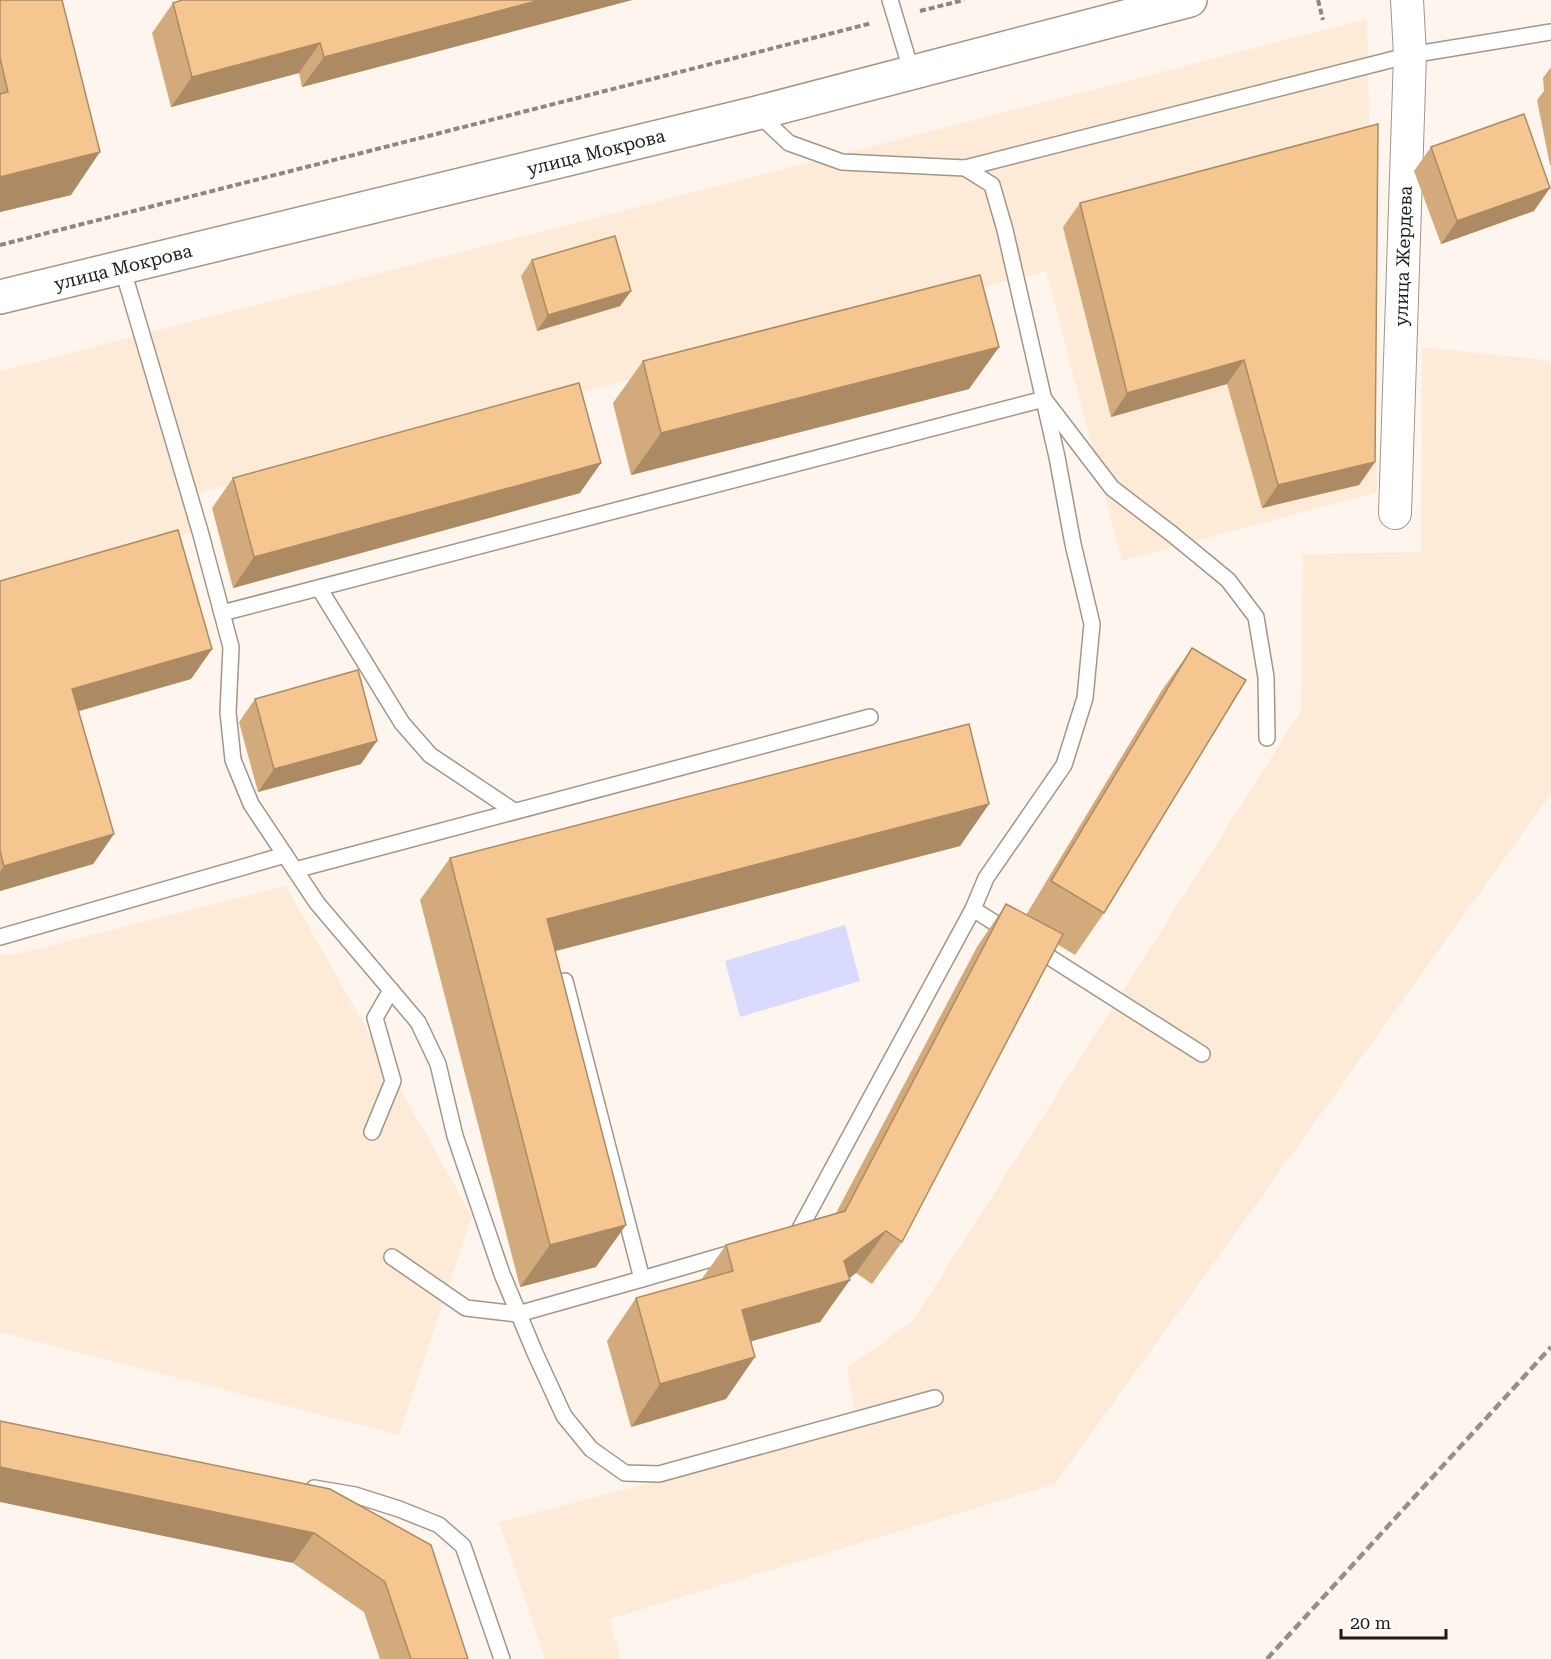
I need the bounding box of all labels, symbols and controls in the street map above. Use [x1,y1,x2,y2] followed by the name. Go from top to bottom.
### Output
[525,125,667,179] street label: улица Мокрова
[1390,185,1416,327] street label: улица Жердева
[52,240,194,294] street label: улица Мокрова
[1341,1602,1446,1640] scale bar
[1350,1612,1391,1633] text: 20 m

